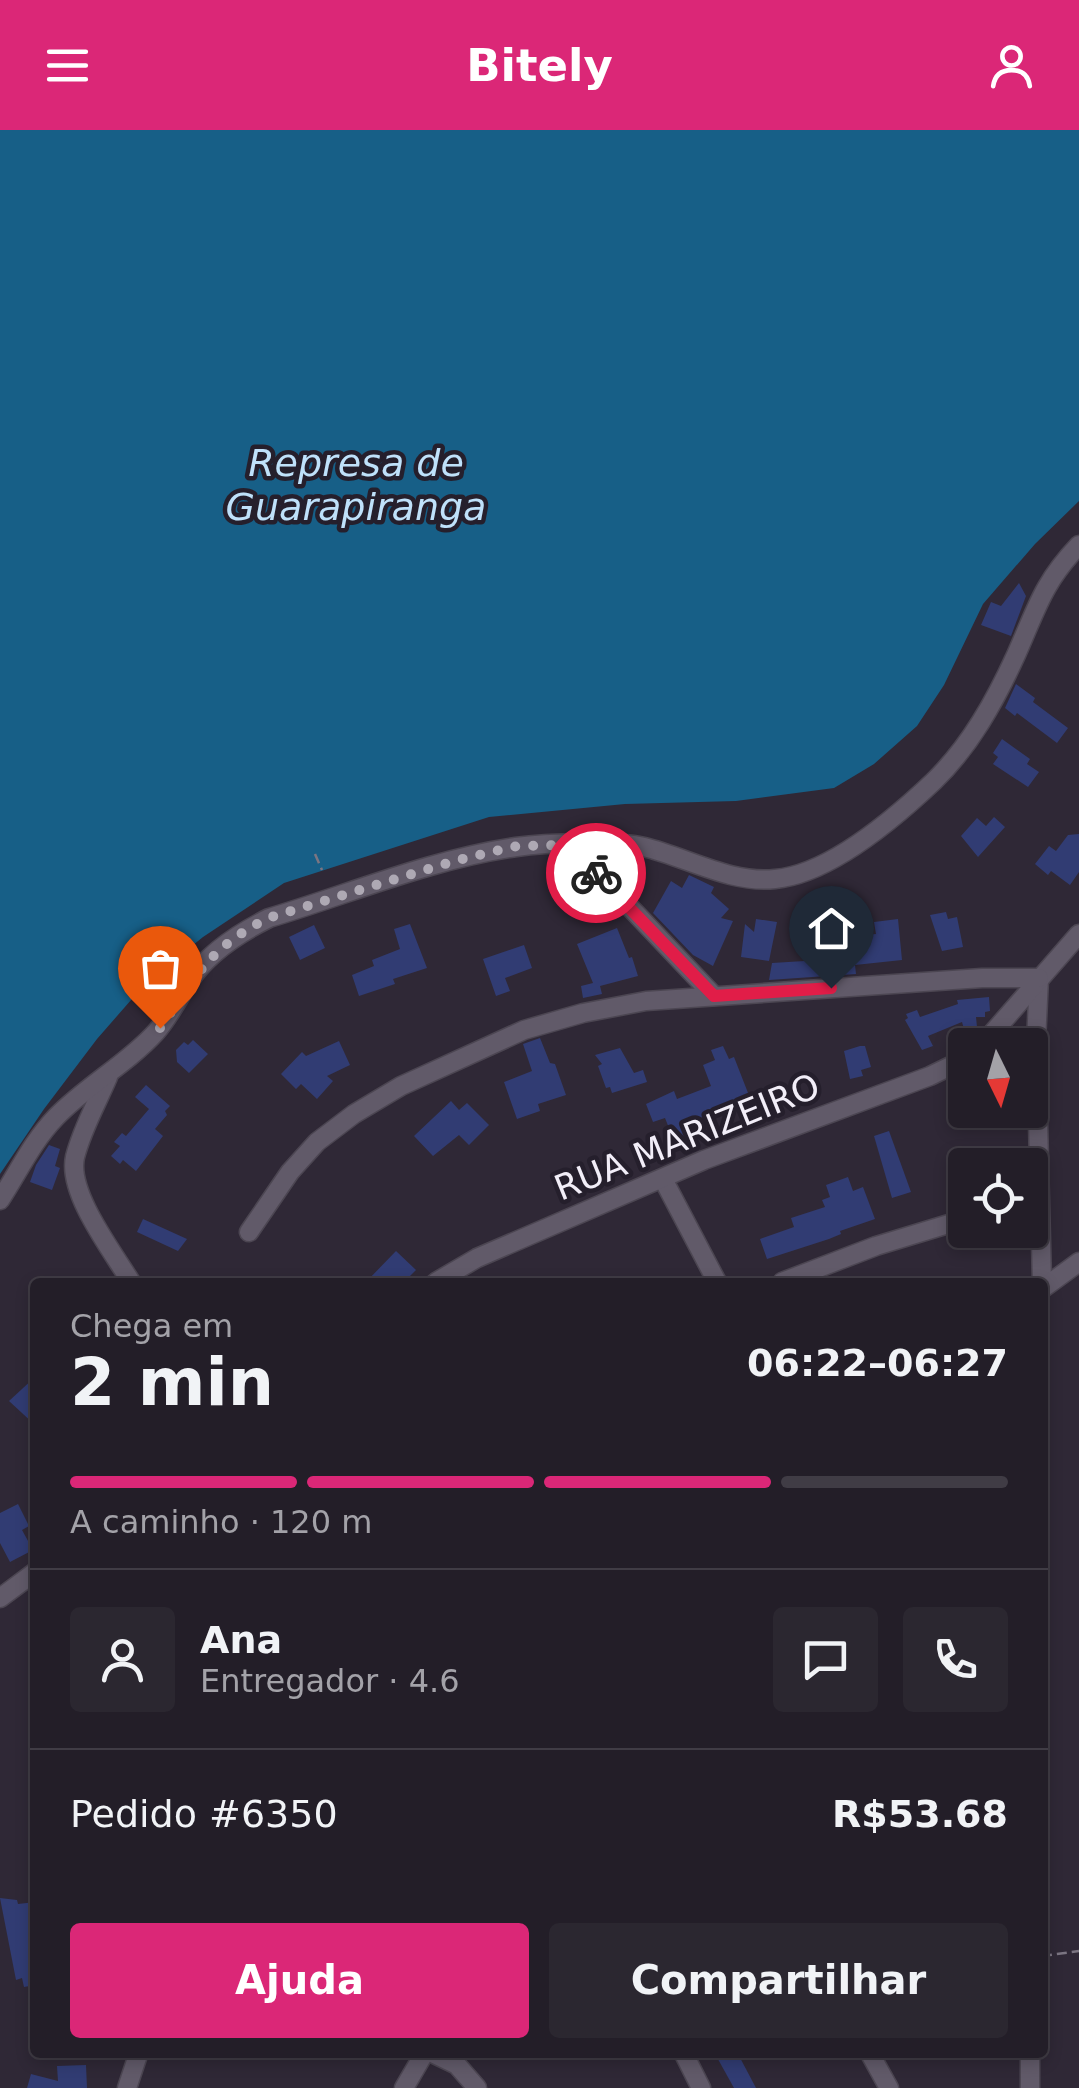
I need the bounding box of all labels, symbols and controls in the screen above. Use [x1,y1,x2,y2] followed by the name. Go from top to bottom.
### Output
[40,38,95,93] icon: menu
[984,38,1039,93] icon: person
[466,39,613,92] text: Bitely
[226,441,486,529] water label: Represa de Guarapiranga
[546,823,646,923] courier
[569,846,624,901] icon: bike
[789,886,874,989] pin
[804,901,859,956] icon: home
[118,926,203,1029] pin
[133,941,188,996] icon: bag
[948,1028,1048,1128] north arrow
[948,1028,1048,1248] map controls
[549,1066,825,1208] street label: RUA MARIZEIRO
[948,1148,1048,1248] button: locate
[70,1307,233,1345] text: Chega em
[747,1341,1008,1385] text: 06:22–06:27
[70,1345,274,1420] text: 2 min
[70,1503,372,1541] text: A caminho · 120 m
[70,1607,175,1712] button: person
[773,1607,878,1712] button: chat
[903,1607,1008,1712] button: phone
[200,1618,282,1662] text: Ana
[200,1662,460,1700] text: Entregador · 4.6
[70,1792,338,1836] text: Pedido #6350
[832,1792,1008,1836] text: R$53.68
[70,1923,529,2038] button: Ajuda
[549,1923,1008,2038] button: Compartilhar

